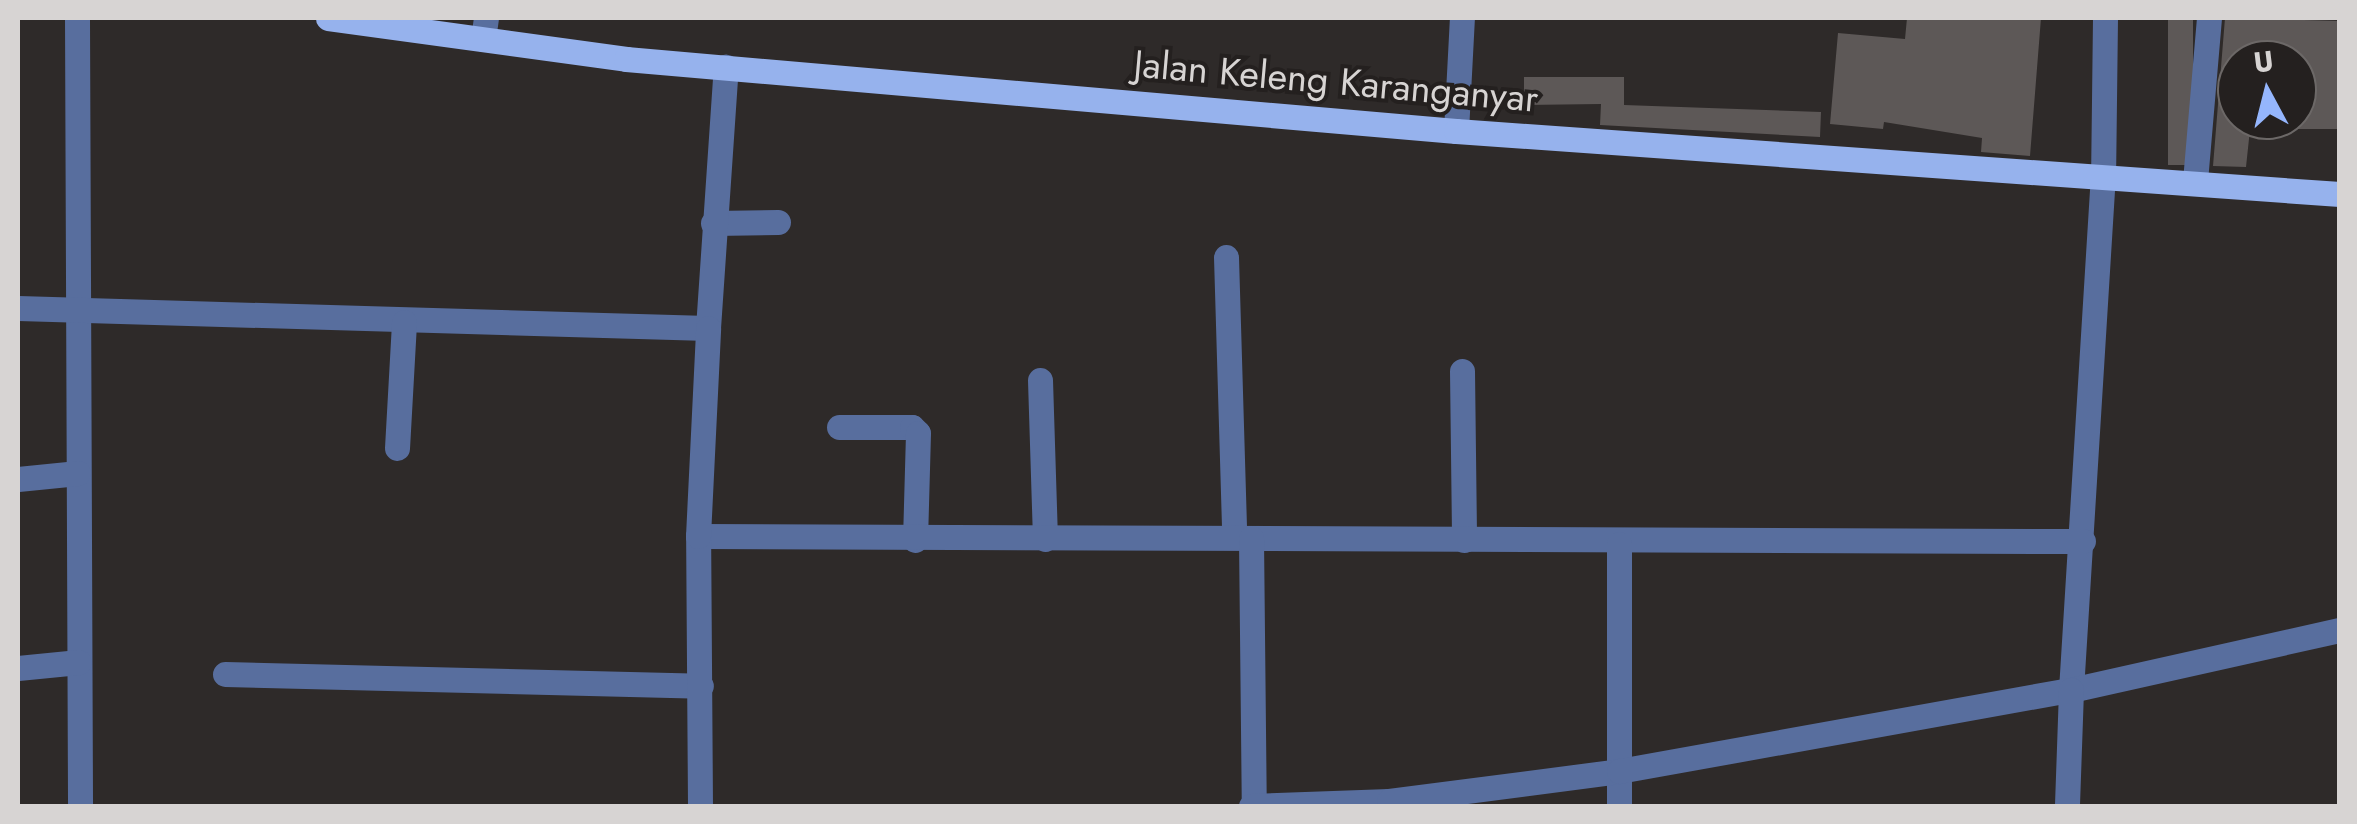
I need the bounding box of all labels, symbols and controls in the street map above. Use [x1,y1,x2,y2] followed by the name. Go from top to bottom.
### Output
[2217,40,2317,140] north arrow
[2251,40,2276,83] text: U
[1132,41,1540,121] street label: Jalan Keleng Karanganyar

